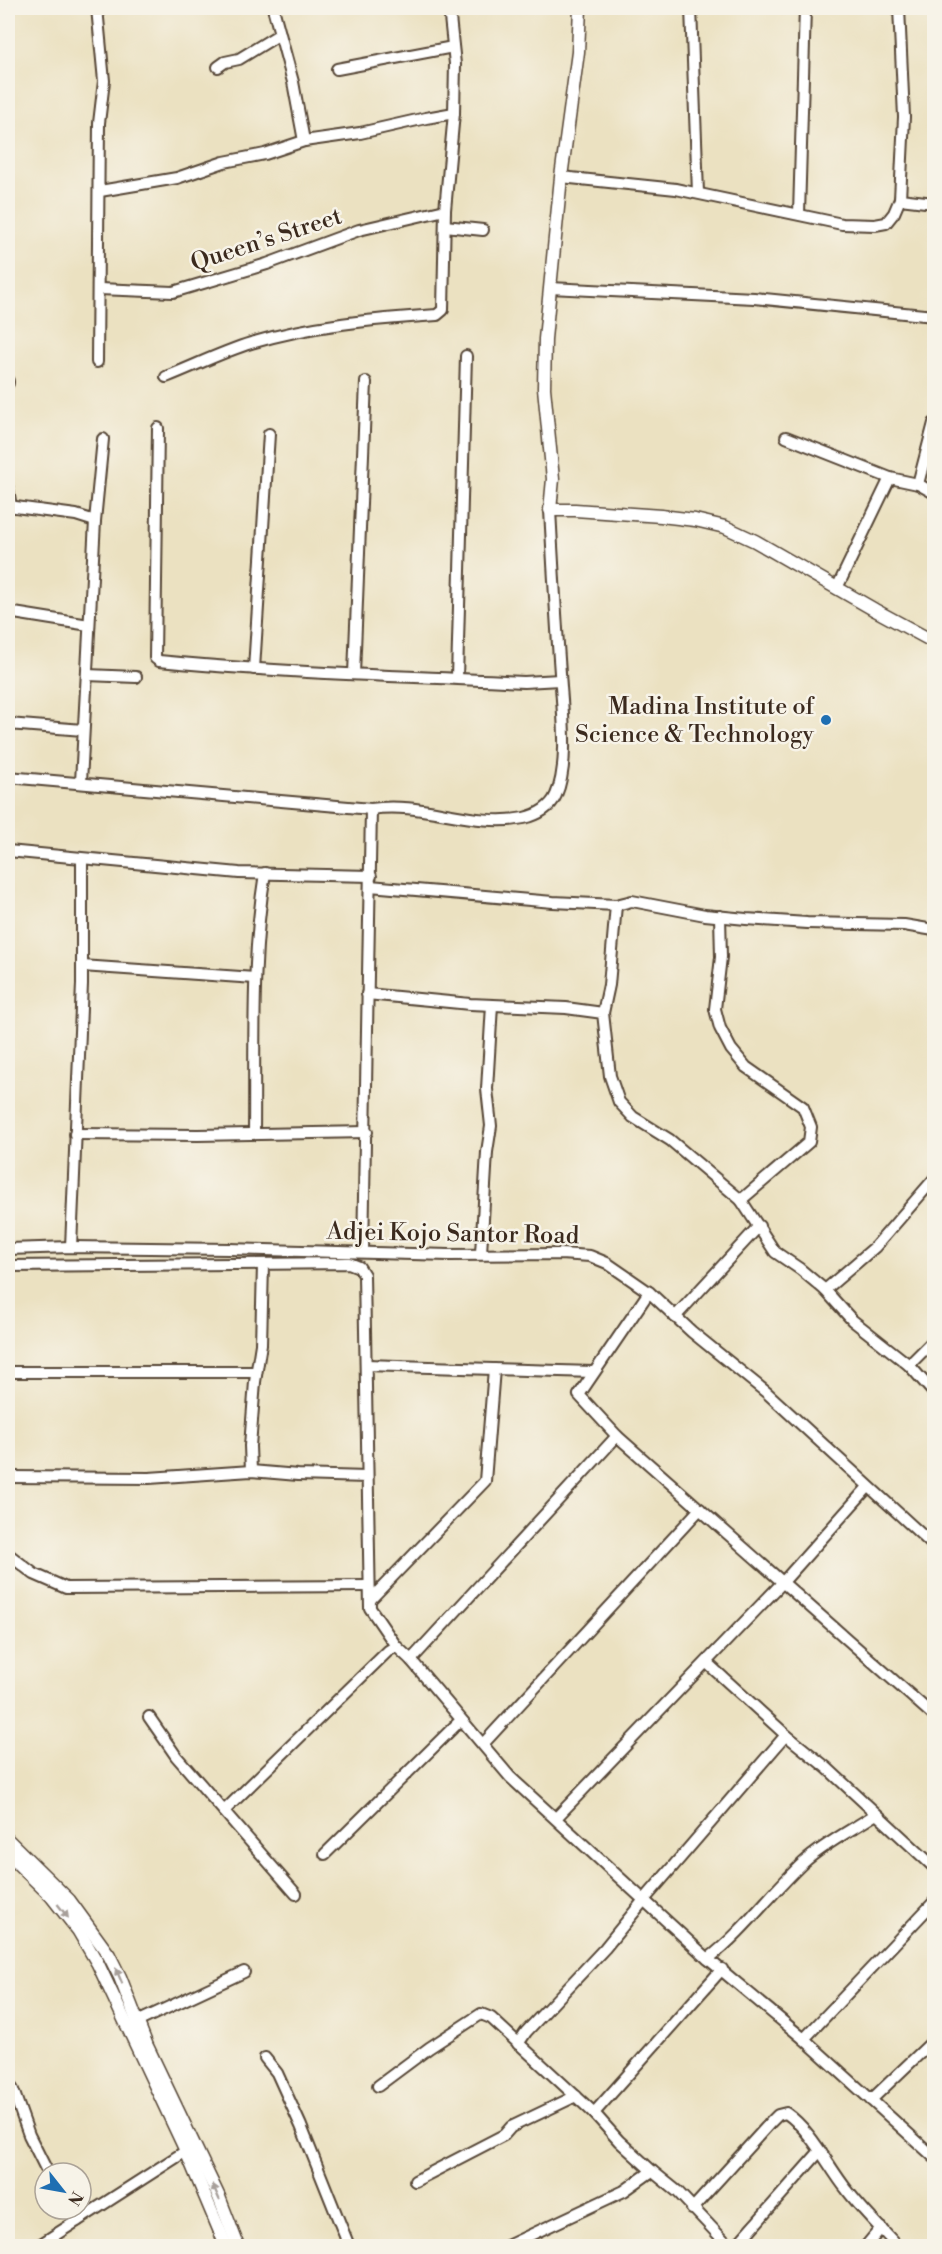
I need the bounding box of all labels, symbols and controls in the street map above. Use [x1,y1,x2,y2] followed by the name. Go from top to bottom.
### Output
[187,201,346,279] street label: Queen’s Street
[575,692,815,750] place label: Madina Institute of Science & Technology
[819,713,833,727] marker: Madina Institute of Science & Technology
[325,1217,580,1251] street label: Adjei Kojo Santor Road
[57,1903,69,1918] one-way arrow
[114,1967,123,1985] one-way arrow
[33,2161,93,2221] north arrow
[211,2183,221,2201] one-way arrow
[63,2188,87,2209] text: N

